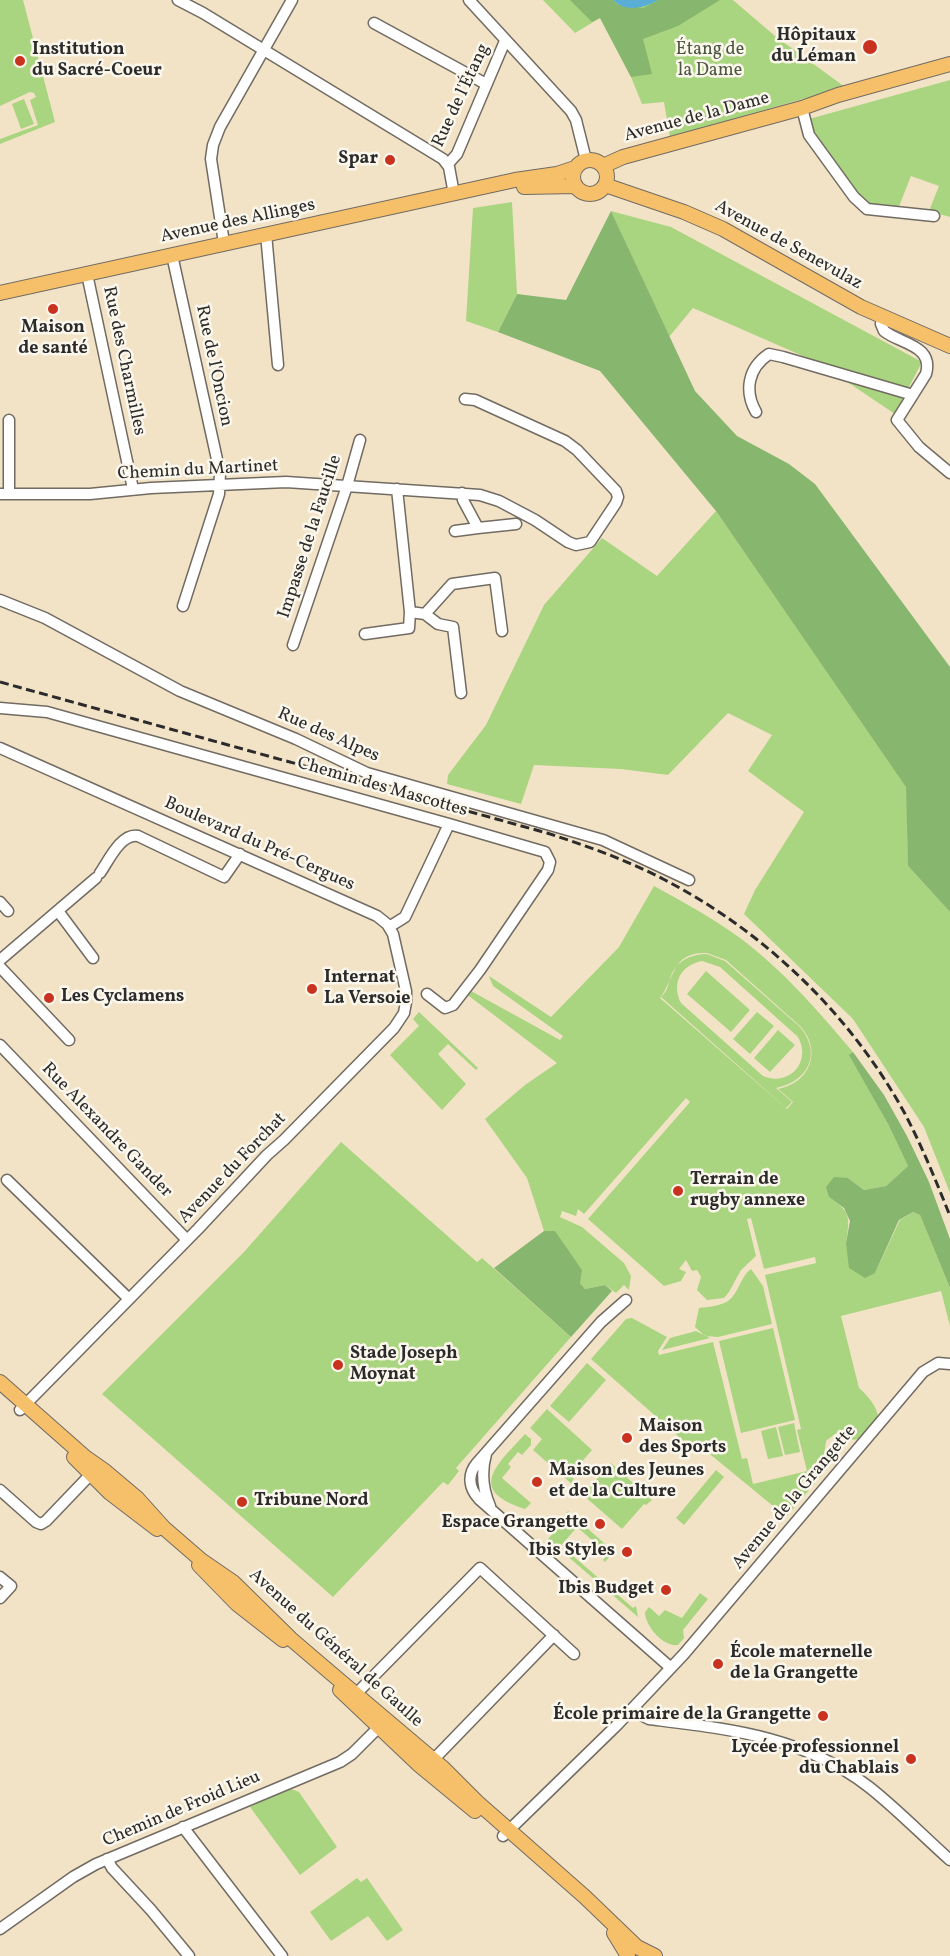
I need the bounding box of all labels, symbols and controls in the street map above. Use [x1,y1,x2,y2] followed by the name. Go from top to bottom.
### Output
[771,26,856,68] place label: Hôpitaux du Léman
[861,38,879,56] marker: Hôpitaux du Léman
[32,40,162,82] place label: Institution du Sacré-Coeur
[676,40,744,82] park label: Étang de la Dame
[429,41,495,151] street label: Rue de l'Étang
[13,54,27,68] marker: Institution du Sacré-Coeur
[622,88,772,148] street label: Avenue de la Dame
[338,149,378,171] place label: Spar
[383,153,397,167] marker: Spar
[159,195,317,249] street label: Avenue des Allinges
[710,196,866,296] street label: Avenue de Senevulaz
[97,284,149,438] street label: Rue des Charmilles
[46,302,60,316] marker: Maison de santé
[190,303,236,429] street label: Rue de l'Oncion
[18,318,88,360] place label: Maison de santé
[274,453,348,621] street label: Impasse de la Faucille
[117,456,279,486] street label: Chemin du Martinet
[274,704,382,768] street label: Rue des Alpes
[294,753,470,823] street label: Chemin des Mascottes
[160,793,358,897] street label: Boulevard du Pré-Cergues
[324,968,411,1010] place label: Internat La Versoie
[305,982,319,996] marker: Internat La Versoie
[61,987,184,1009] place label: Les Cyclamens
[42,991,56,1005] marker: Les Cyclamens
[36,1059,176,1203] street label: Rue Alexandre Gander
[175,1109,291,1229] street label: Avenue du Forchat
[690,1170,805,1212] place label: Terrain de rugby annexe
[671,1184,685,1198] marker: Terrain de rugby annexe
[350,1344,458,1386] place label: Stade Joseph Moynat
[331,1358,345,1372] marker: Stade Joseph Moynat
[639,1417,726,1460] place label: Maison des Sports
[728,1421,862,1575] street label: Avenue de la Grangette
[620,1431,634,1445] marker: Maison des Sports
[549,1461,704,1504] place label: Maison des Jeunes et de la Culture
[530,1475,544,1489] marker: Maison des Jeunes et de la Culture
[254,1491,368,1513] place label: Tribune Nord
[235,1495,249,1509] marker: Tribune Nord
[442,1513,588,1535] place label: Espace Grangette
[593,1517,607,1531] marker: Espace Grangette
[529,1541,615,1563] place label: Ibis Styles
[620,1545,634,1559] marker: Ibis Styles
[244,1565,426,1733] street label: Avenue du Général de Gaulle
[558,1579,654,1601] place label: Ibis Budget
[659,1583,673,1597] marker: Ibis Budget
[730,1643,872,1686] place label: École maternelle de la Grangette
[711,1657,725,1671] marker: École maternelle de la Grangette
[553,1705,811,1727] place label: École primaire de la Grangette
[816,1709,830,1723] marker: École primaire de la Grangette
[731,1738,899,1780] place label: Lycée professionnel du Chablais
[904,1752,918,1766] marker: Lycée professionnel du Chablais
[100,1767,264,1853] street label: Chemin de Froid Lieu

